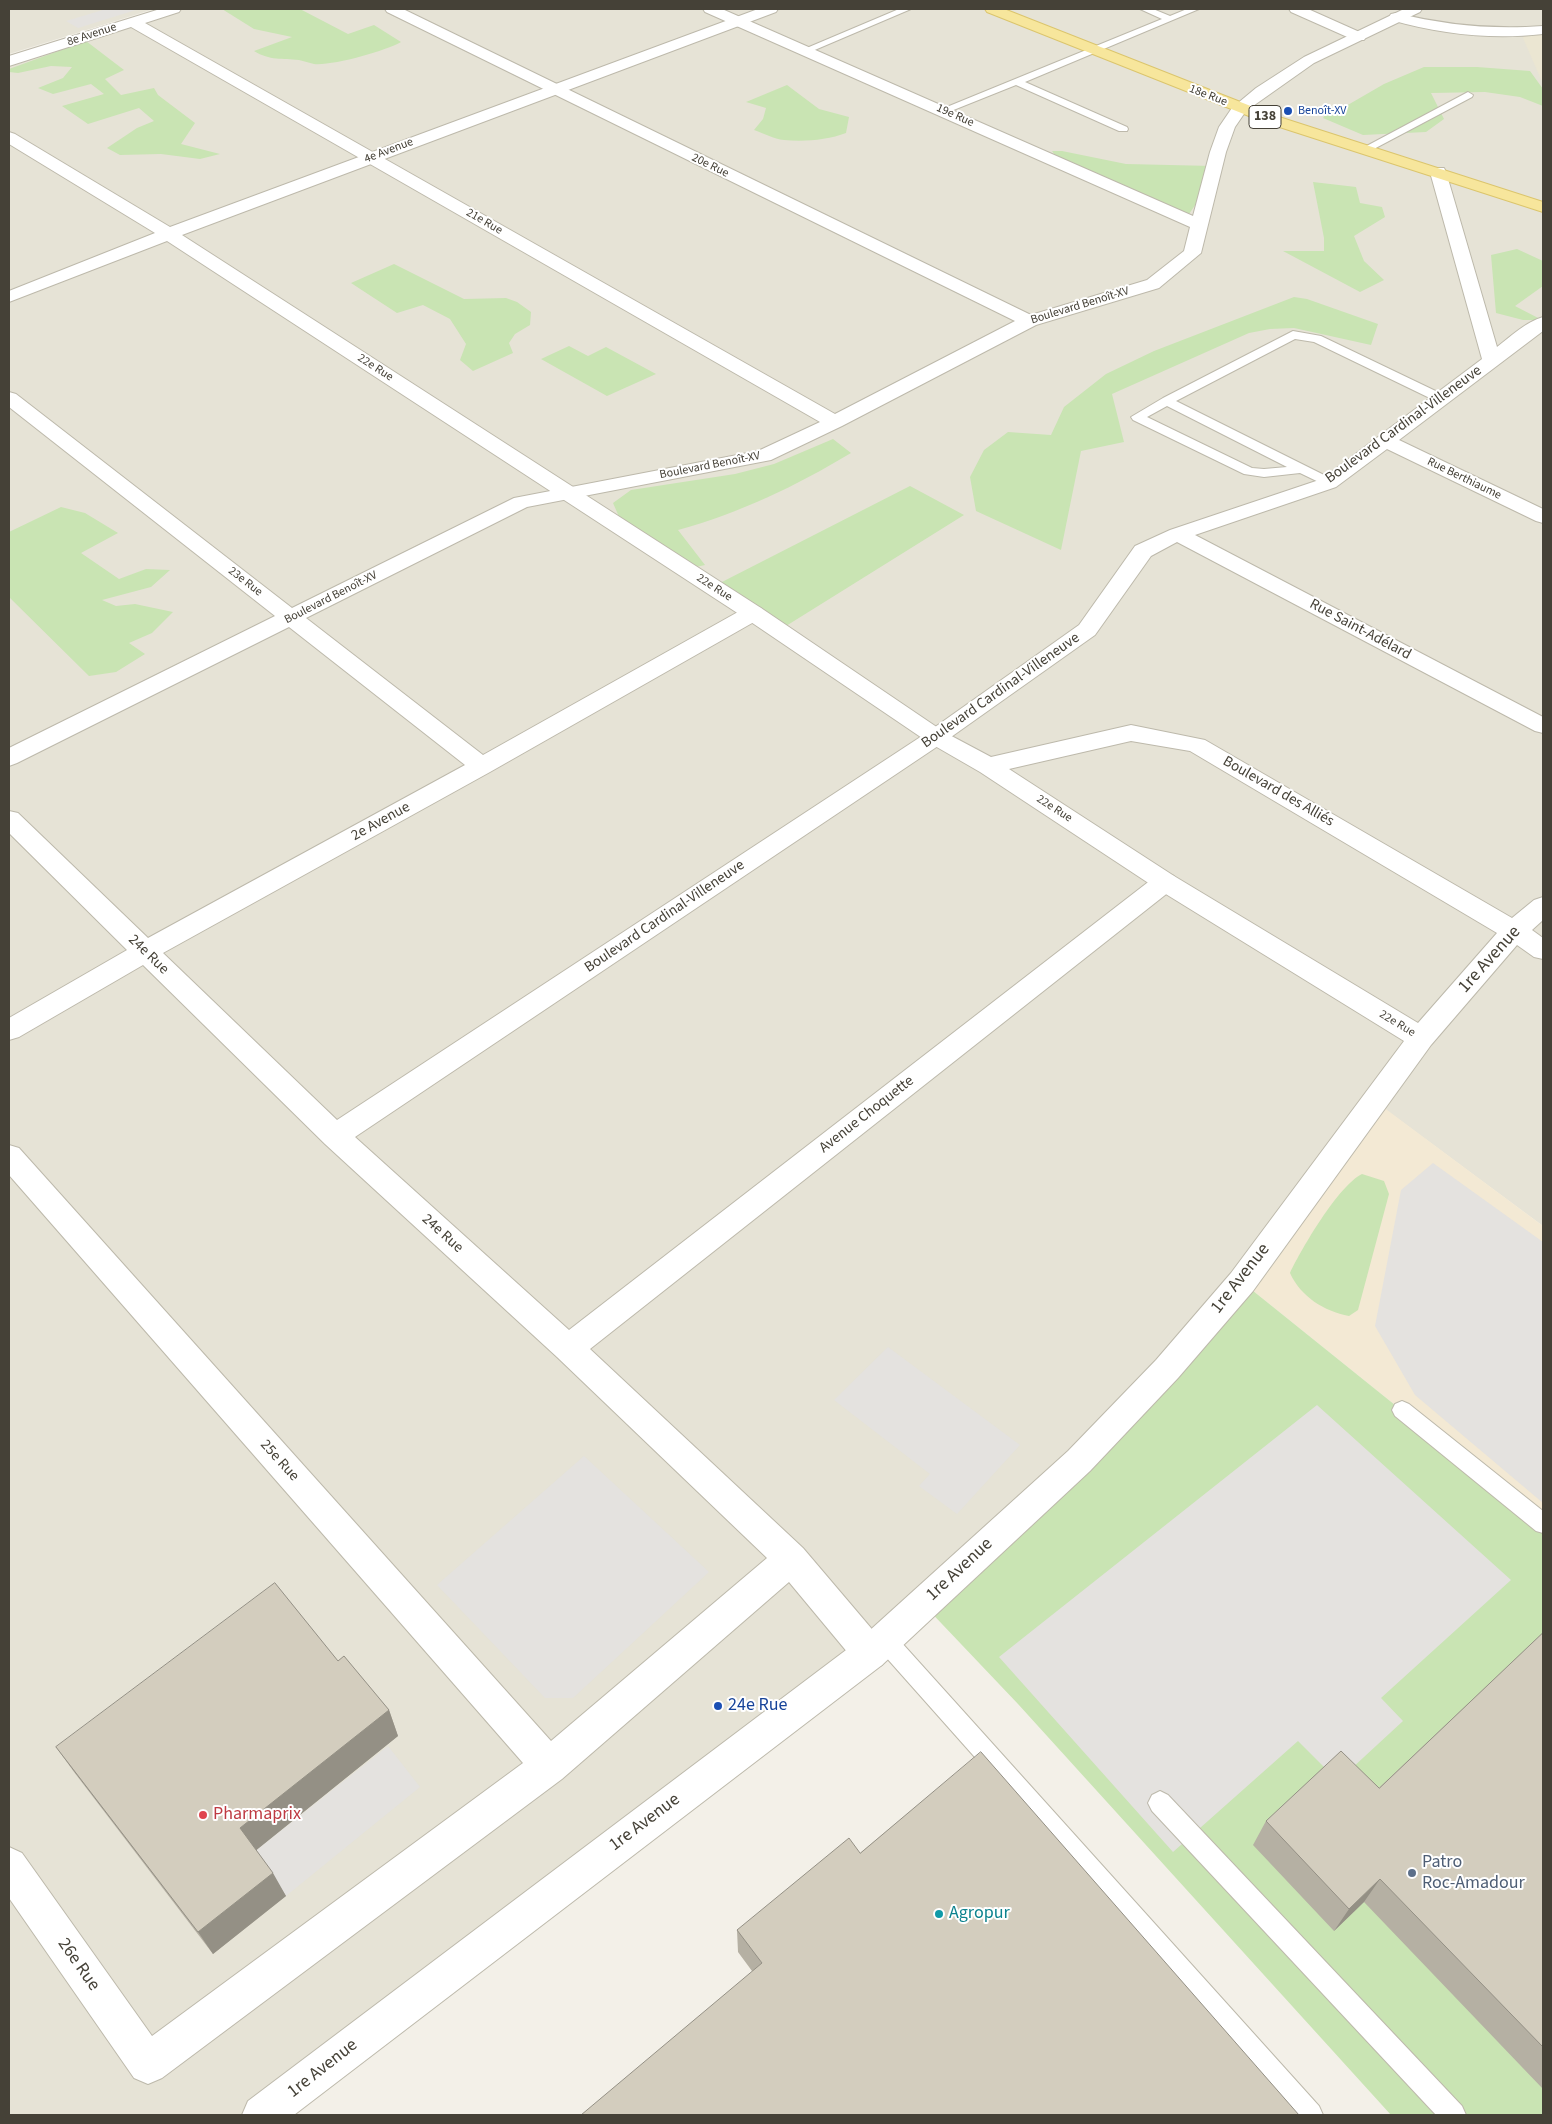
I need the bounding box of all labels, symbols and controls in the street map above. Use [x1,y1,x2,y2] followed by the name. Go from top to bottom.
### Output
[65,20,119,50] street label: 8e Avenue
[1187,82,1229,110] street label: 18e Rue
[934,101,976,131] street label: 19e Rue
[1298,104,1347,118] place label: Benoît-XV
[1249,105,1281,128] road number: 138
[1282,105,1294,117] marker: Benoît-XV
[362,135,416,167] street label: 4e Avenue
[689,151,731,181] street label: 20e Rue
[463,206,505,238] street label: 21e Rue
[1029,284,1131,328] street label: Boulevard Benoît-XV
[354,351,396,385] street label: 22e Rue
[1322,362,1486,488] street label: Boulevard Cardinal-Villeneuve
[658,449,762,483] street label: Boulevard Benoît-XV
[1424,455,1504,503] street label: Rue Berthiaume
[225,564,265,600] street label: 23e Rue
[282,568,380,628] street label: Boulevard Benoît-XV
[693,571,735,605] street label: 22e Rue
[1306,596,1414,664] street label: Rue Saint-Adélard
[918,629,1084,753] street label: Boulevard Cardinal-Villeneuve
[1219,753,1337,831] street label: Boulevard des Alliés
[1033,792,1075,826] street label: 22e Rue
[349,799,413,845] street label: 2e Avenue
[582,857,748,977] street label: Boulevard Cardinal-Villeneuve
[1454,922,1526,998] street label: 1re Avenue
[124,931,172,979] street label: 24e Rue
[1376,1008,1418,1040] street label: 22e Rue
[816,1073,918,1157] street label: Avenue Choquette
[418,1211,466,1257] street label: 24e Rue
[1207,1240,1275,1318] street label: 1re Avenue
[256,1437,302,1485] street label: 25e Rue
[922,1534,998,1606] street label: 1re Avenue
[728,1695,787,1717] place label: 24e Rue
[712,1700,724,1712] marker: 24e Rue
[605,1789,685,1857] street label: 1re Avenue
[213,1804,301,1826] place label: Pharmaprix
[197,1809,209,1821] marker: Pharmaprix
[1422,1852,1525,1895] place label: Patro Roc-Amadour
[1406,1867,1418,1879] marker: Patro Roc-Amadour
[949,1903,1010,1925] place label: Agropur
[933,1908,945,1920] marker: Agropur
[52,1934,104,1996] street label: 26e Rue
[284,2035,362,2103] street label: 1re Avenue

